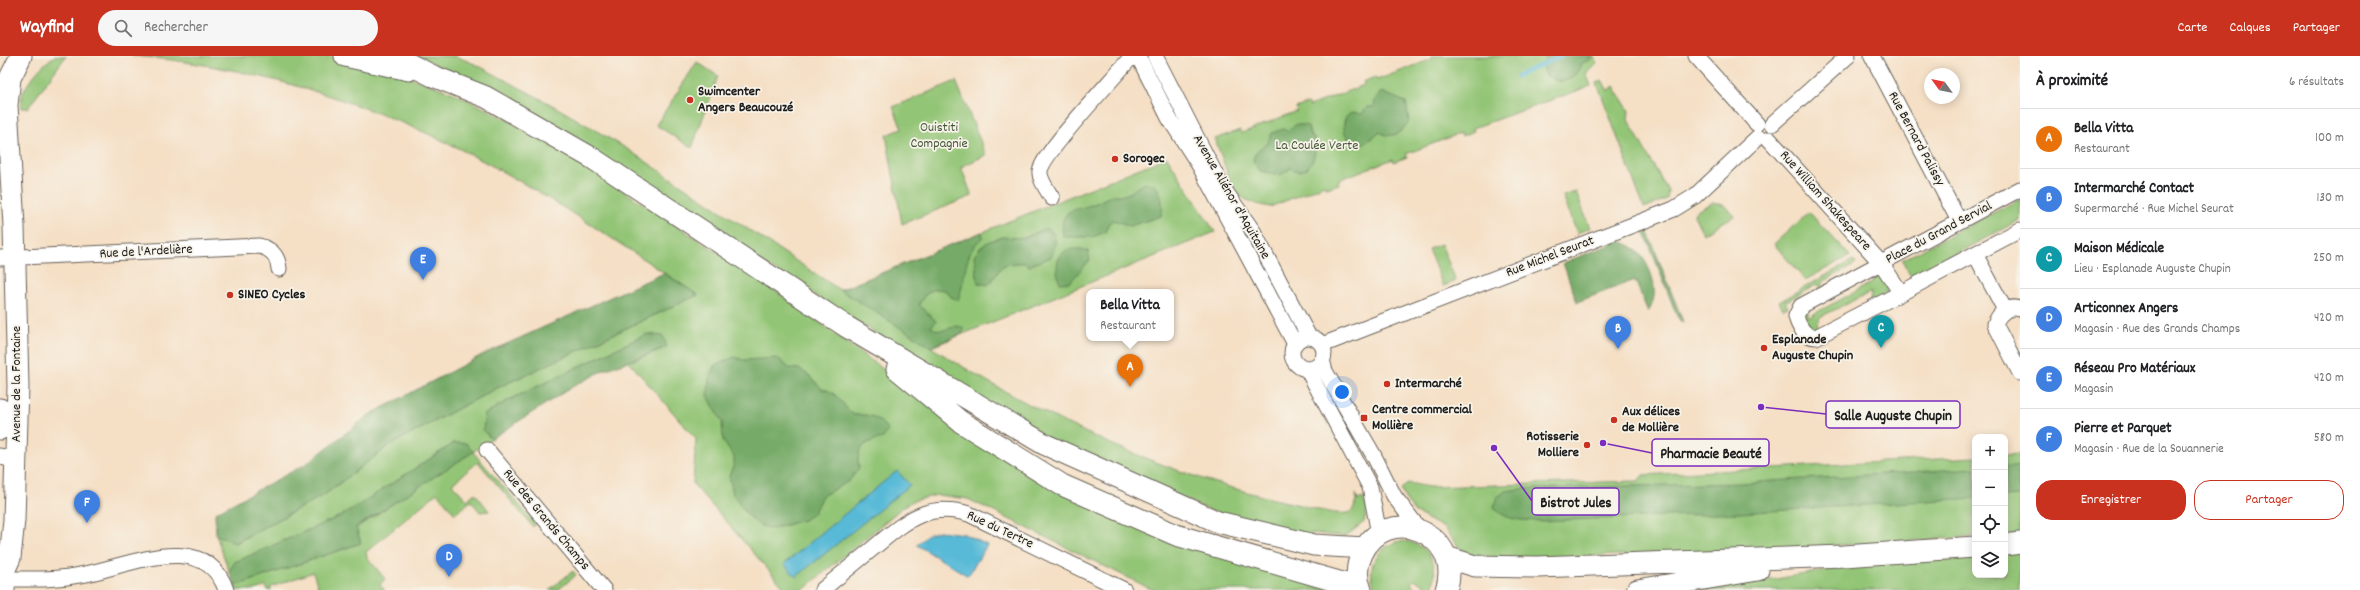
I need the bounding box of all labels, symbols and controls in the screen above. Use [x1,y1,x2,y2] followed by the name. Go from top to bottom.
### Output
[98,10,378,46] search box
[20,15,74,42] text: Wayfind
[112,17,134,39] icon: search
[144,17,208,39] text: Rechercher
[2178,18,2208,38] text: Carte
[2230,18,2271,38] text: Calques
[2293,18,2340,38] text: Partager
[1924,68,1960,104] north arrow
[2036,70,2108,94] text: À proximité
[2289,73,2344,92] text: 6 résultats
[698,82,793,118] place label: Swimcenter Angers Beaucouzé
[1883,88,1950,190] street label: Rue Bernard Palissy
[685,95,695,105] marker: Swimcenter Angers Beaucouzé
[910,118,968,154] park label: Ouistiti Compagnie
[2074,118,2133,140] text: Bella Vitta
[2045,129,2053,148] text: A
[2315,129,2344,148] text: 100 m
[1187,131,1275,263] street label: Avenue Aliénor d'Aquitaine
[1276,136,1358,156] park label: La Coulée Verte
[2074,140,2130,159] text: Restaurant
[1774,146,1876,256] street label: Rue William Shakespeare
[1123,149,1165,169] place label: Sorogec
[1110,154,1120,164] marker: Sorogec
[2074,178,2194,200] text: Intermarché Contact
[2046,189,2052,208] text: B
[2316,189,2344,208] text: 130 m
[1882,196,1996,270] street label: Place du Grand Servial
[2074,200,2234,219] text: Supermarché · Rue Michel Seurat
[1503,231,1597,283] street label: Rue Michel Seurat
[2074,238,2164,260] text: Maison Médicale
[99,240,193,264] street label: Rue de l'Ardelière
[410,247,436,280] pin: E
[2046,249,2052,268] text: C
[2313,249,2344,268] text: 250 m
[2074,260,2231,279] text: Lieu · Esplanade Auguste Chupin
[238,285,305,305] place label: S1NEO Cycles
[1086,289,1174,341] popup
[225,290,235,300] marker: S1NEO Cycles
[1100,295,1160,317] text: Bella Vitta
[2074,298,2178,320] text: Articonnex Angers
[2046,309,2052,328] text: D
[2314,309,2344,328] text: 420 m
[1868,315,1894,348] pin: C
[1605,316,1631,349] pin: B
[1100,317,1156,336] text: Restaurant
[2074,320,2240,339] text: Magasin · Rue des Grands Champs
[7,326,27,442] street label: Avenue de la Fontaine
[1772,330,1854,366] place label: Esplanade Auguste Chupin
[1759,343,1769,353] marker: Esplanade Auguste Chupin
[1117,354,1143,387] pin: A
[2074,358,2195,380] text: Réseau Pro Matériaux
[2046,369,2052,388] text: E
[2314,369,2344,388] text: 420 m
[1395,374,1462,394] place label: Intermarché
[1382,379,1392,389] marker: Intermarché
[2074,380,2113,399] text: Magasin
[1332,382,1352,402] your location
[1372,400,1472,436] place label: Centre commercial Mollière
[1826,401,1960,428] callout: Salle Auguste Chupin
[1622,402,1680,438] place label: Aux délices de Mollière
[1834,406,1952,428] text: Salle Auguste Chupin
[1359,413,1369,423] marker: Centre commercial Mollière
[1609,415,1619,425] marker: Aux délices de Mollière
[2074,418,2172,440] text: Pierre et Parquet
[1526,427,1579,463] place label: Rotisserie Molliere
[2046,429,2052,448] text: F
[2314,429,2344,448] text: 580 m
[1972,434,2008,578] map controls
[1972,434,2008,470] button: +
[1652,439,1769,466] callout: Pharmacie Beauté
[1582,440,1592,450] marker: Rotisserie Molliere
[2074,440,2224,459] text: Magasin · Rue de la Souannerie
[1660,444,1762,466] text: Pharmacie Beauté
[498,465,595,575] street label: Rue des Grands Champs
[1972,470,2008,506] button: −
[2036,480,2186,520] button: Enregistrer
[2194,480,2344,520] button: Partager
[1532,488,1619,515] callout: Bistrot Jules
[74,490,100,523] pin: F
[1540,493,1612,515] text: Bistrot Jules
[963,506,1037,554] street label: Rue du Tertre
[1972,506,2008,542] button: locate
[1972,542,2008,578] button: layers
[436,544,462,577] pin: D

